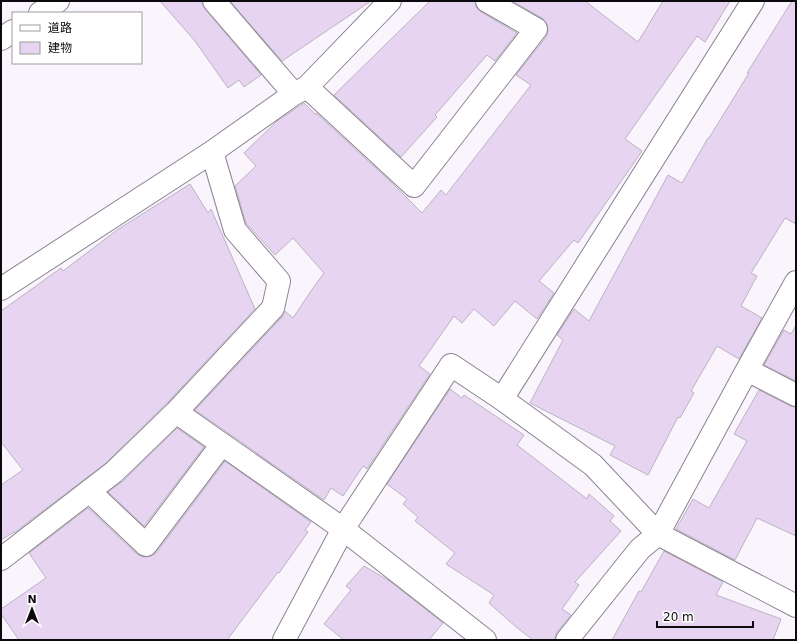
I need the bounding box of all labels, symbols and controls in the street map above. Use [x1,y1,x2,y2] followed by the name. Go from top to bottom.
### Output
[12,12,142,64] legend
[48,21,72,35] text: 道路
[48,41,72,55] text: 建物
[12,589,52,629] north arrow
[27,593,37,606] text: N
[657,603,753,629] scale bar
[663,610,694,624] text: 20 m

